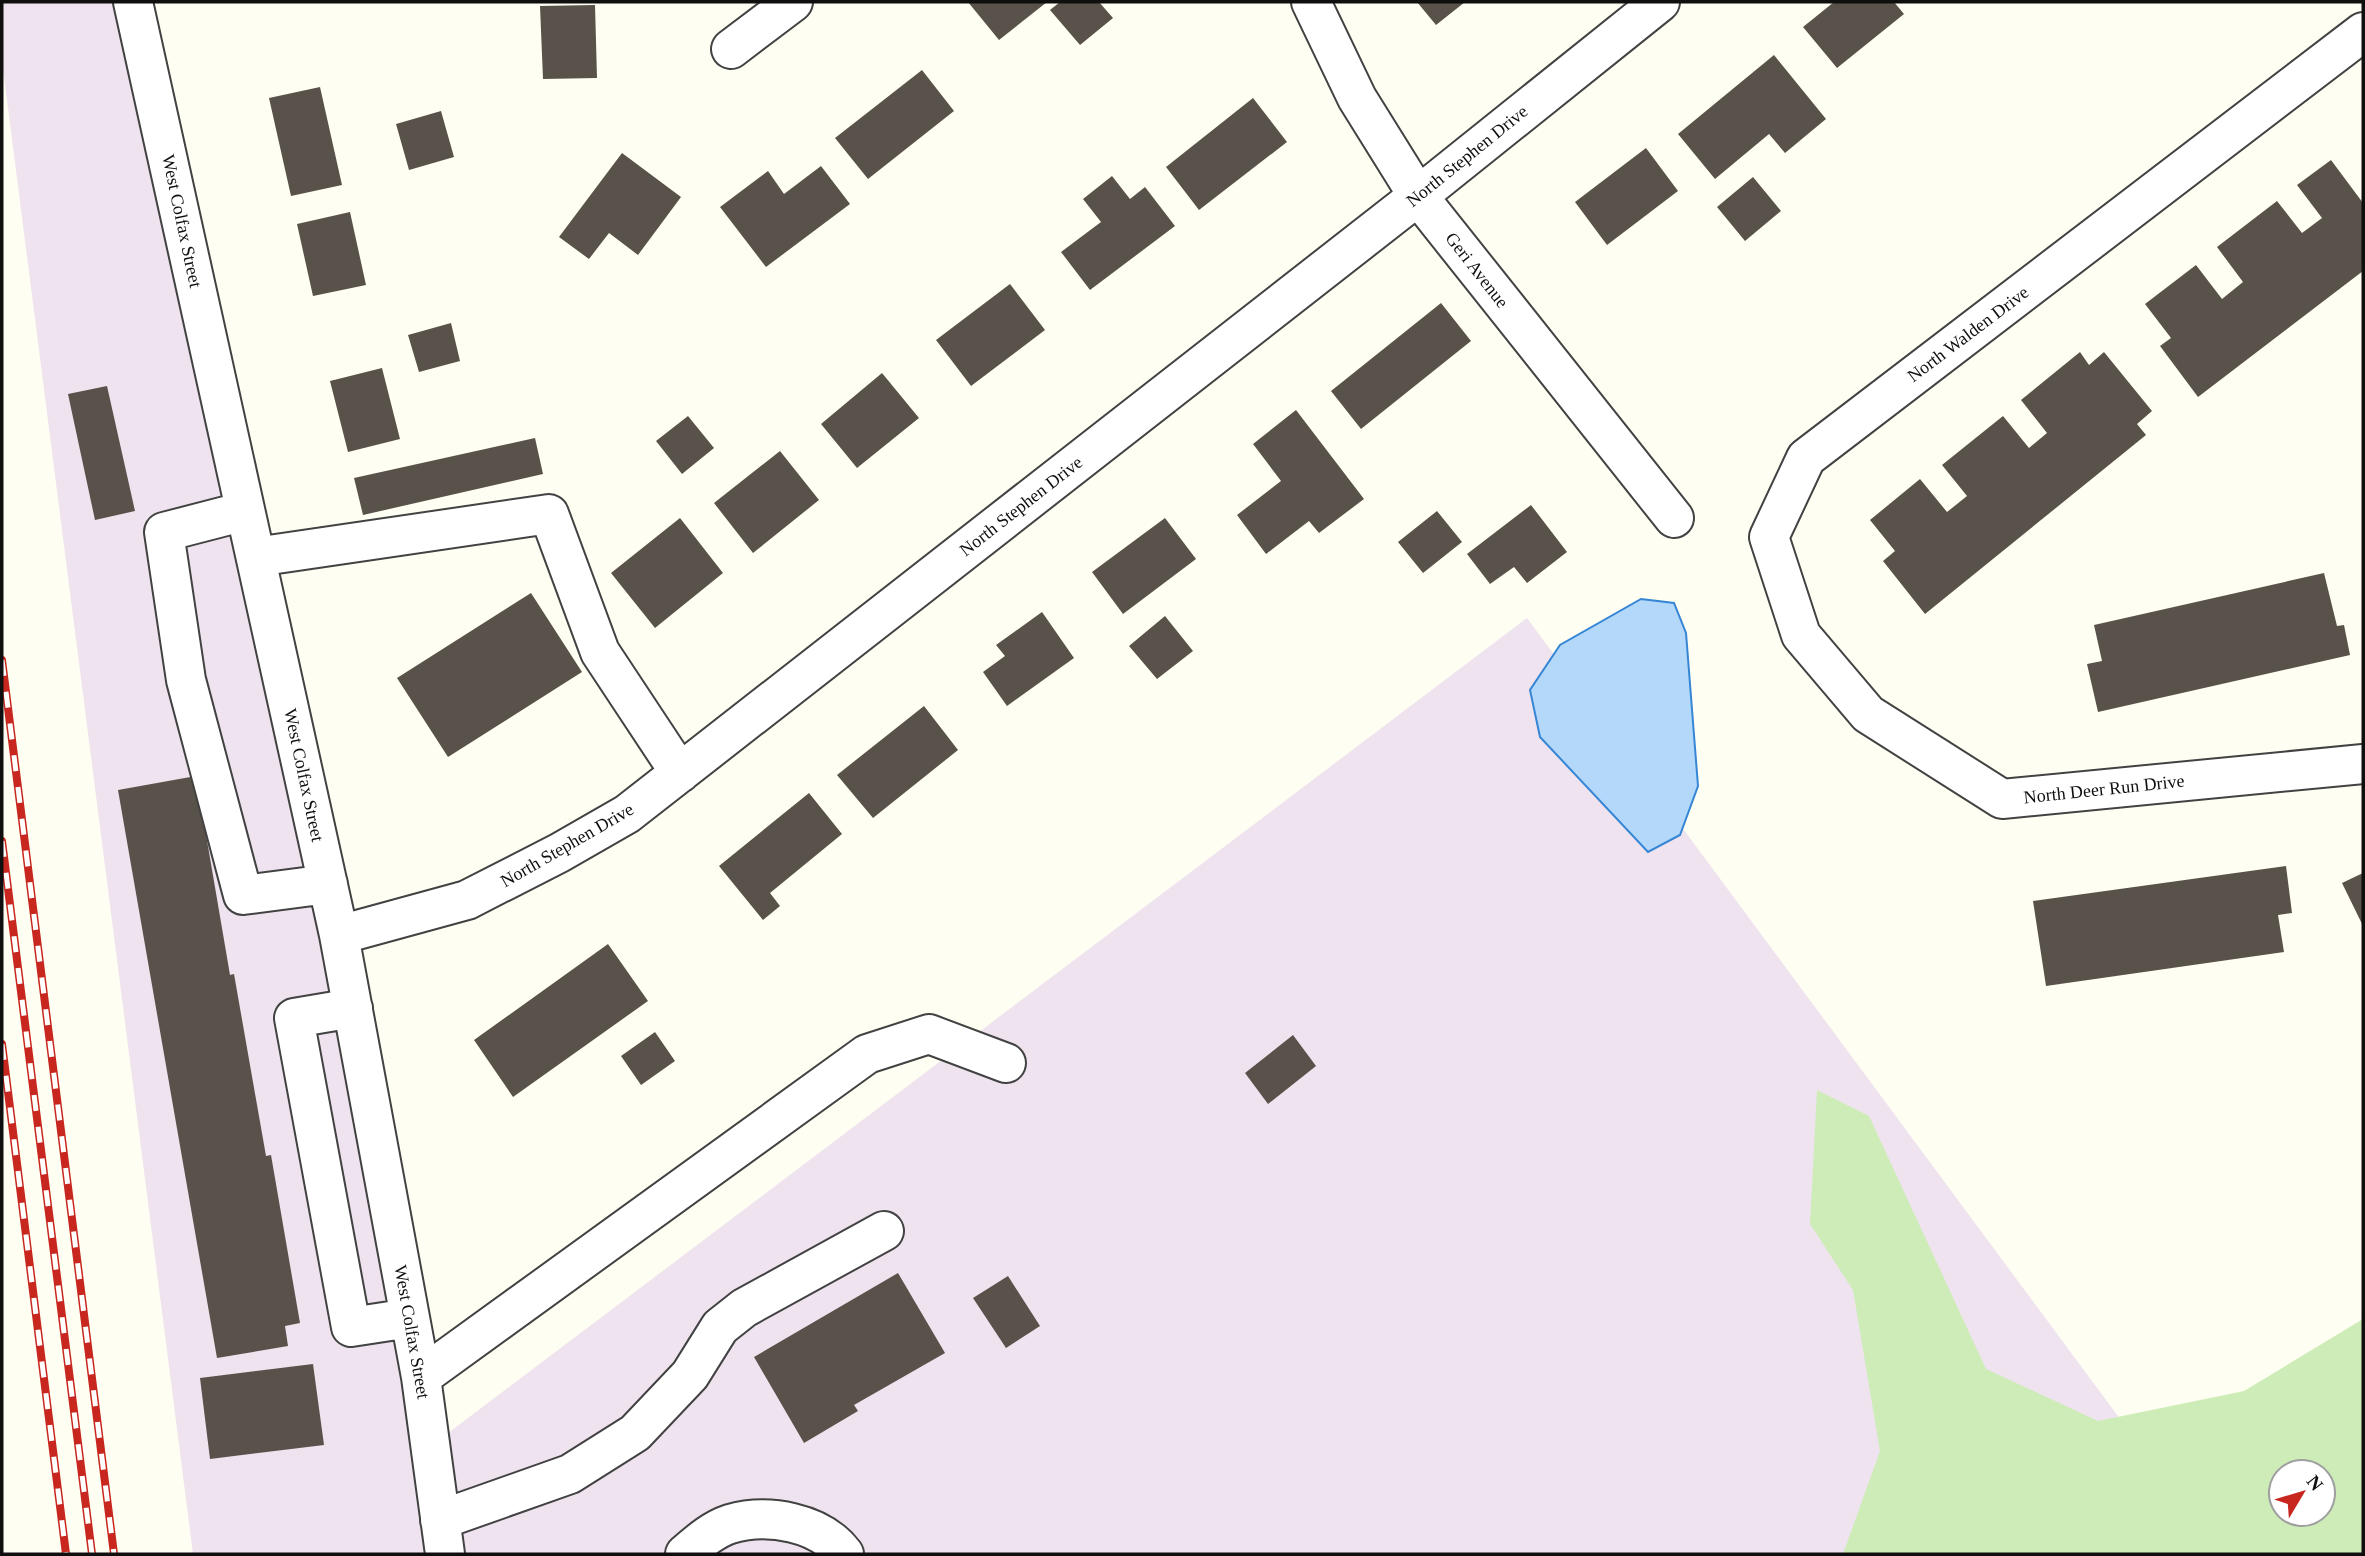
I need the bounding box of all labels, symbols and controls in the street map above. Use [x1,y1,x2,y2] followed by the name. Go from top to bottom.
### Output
[1402,101,1532,211] street label: North Stephen Drive
[158,153,206,289] street label: West Colfax Street
[1441,228,1513,312] street label: Geri Avenue
[1904,282,2032,386] street label: North Walden Drive
[956,452,1086,560] street label: North Stephen Drive
[280,707,328,843] street label: West Colfax Street
[2023,771,2185,807] street label: North Deer Run Drive
[497,799,637,891] street label: North Stephen Drive
[390,1264,434,1400] street label: West Colfax Street
[2267,1458,2337,1528] north arrow
[2303,1471,2328,1495] text: N

